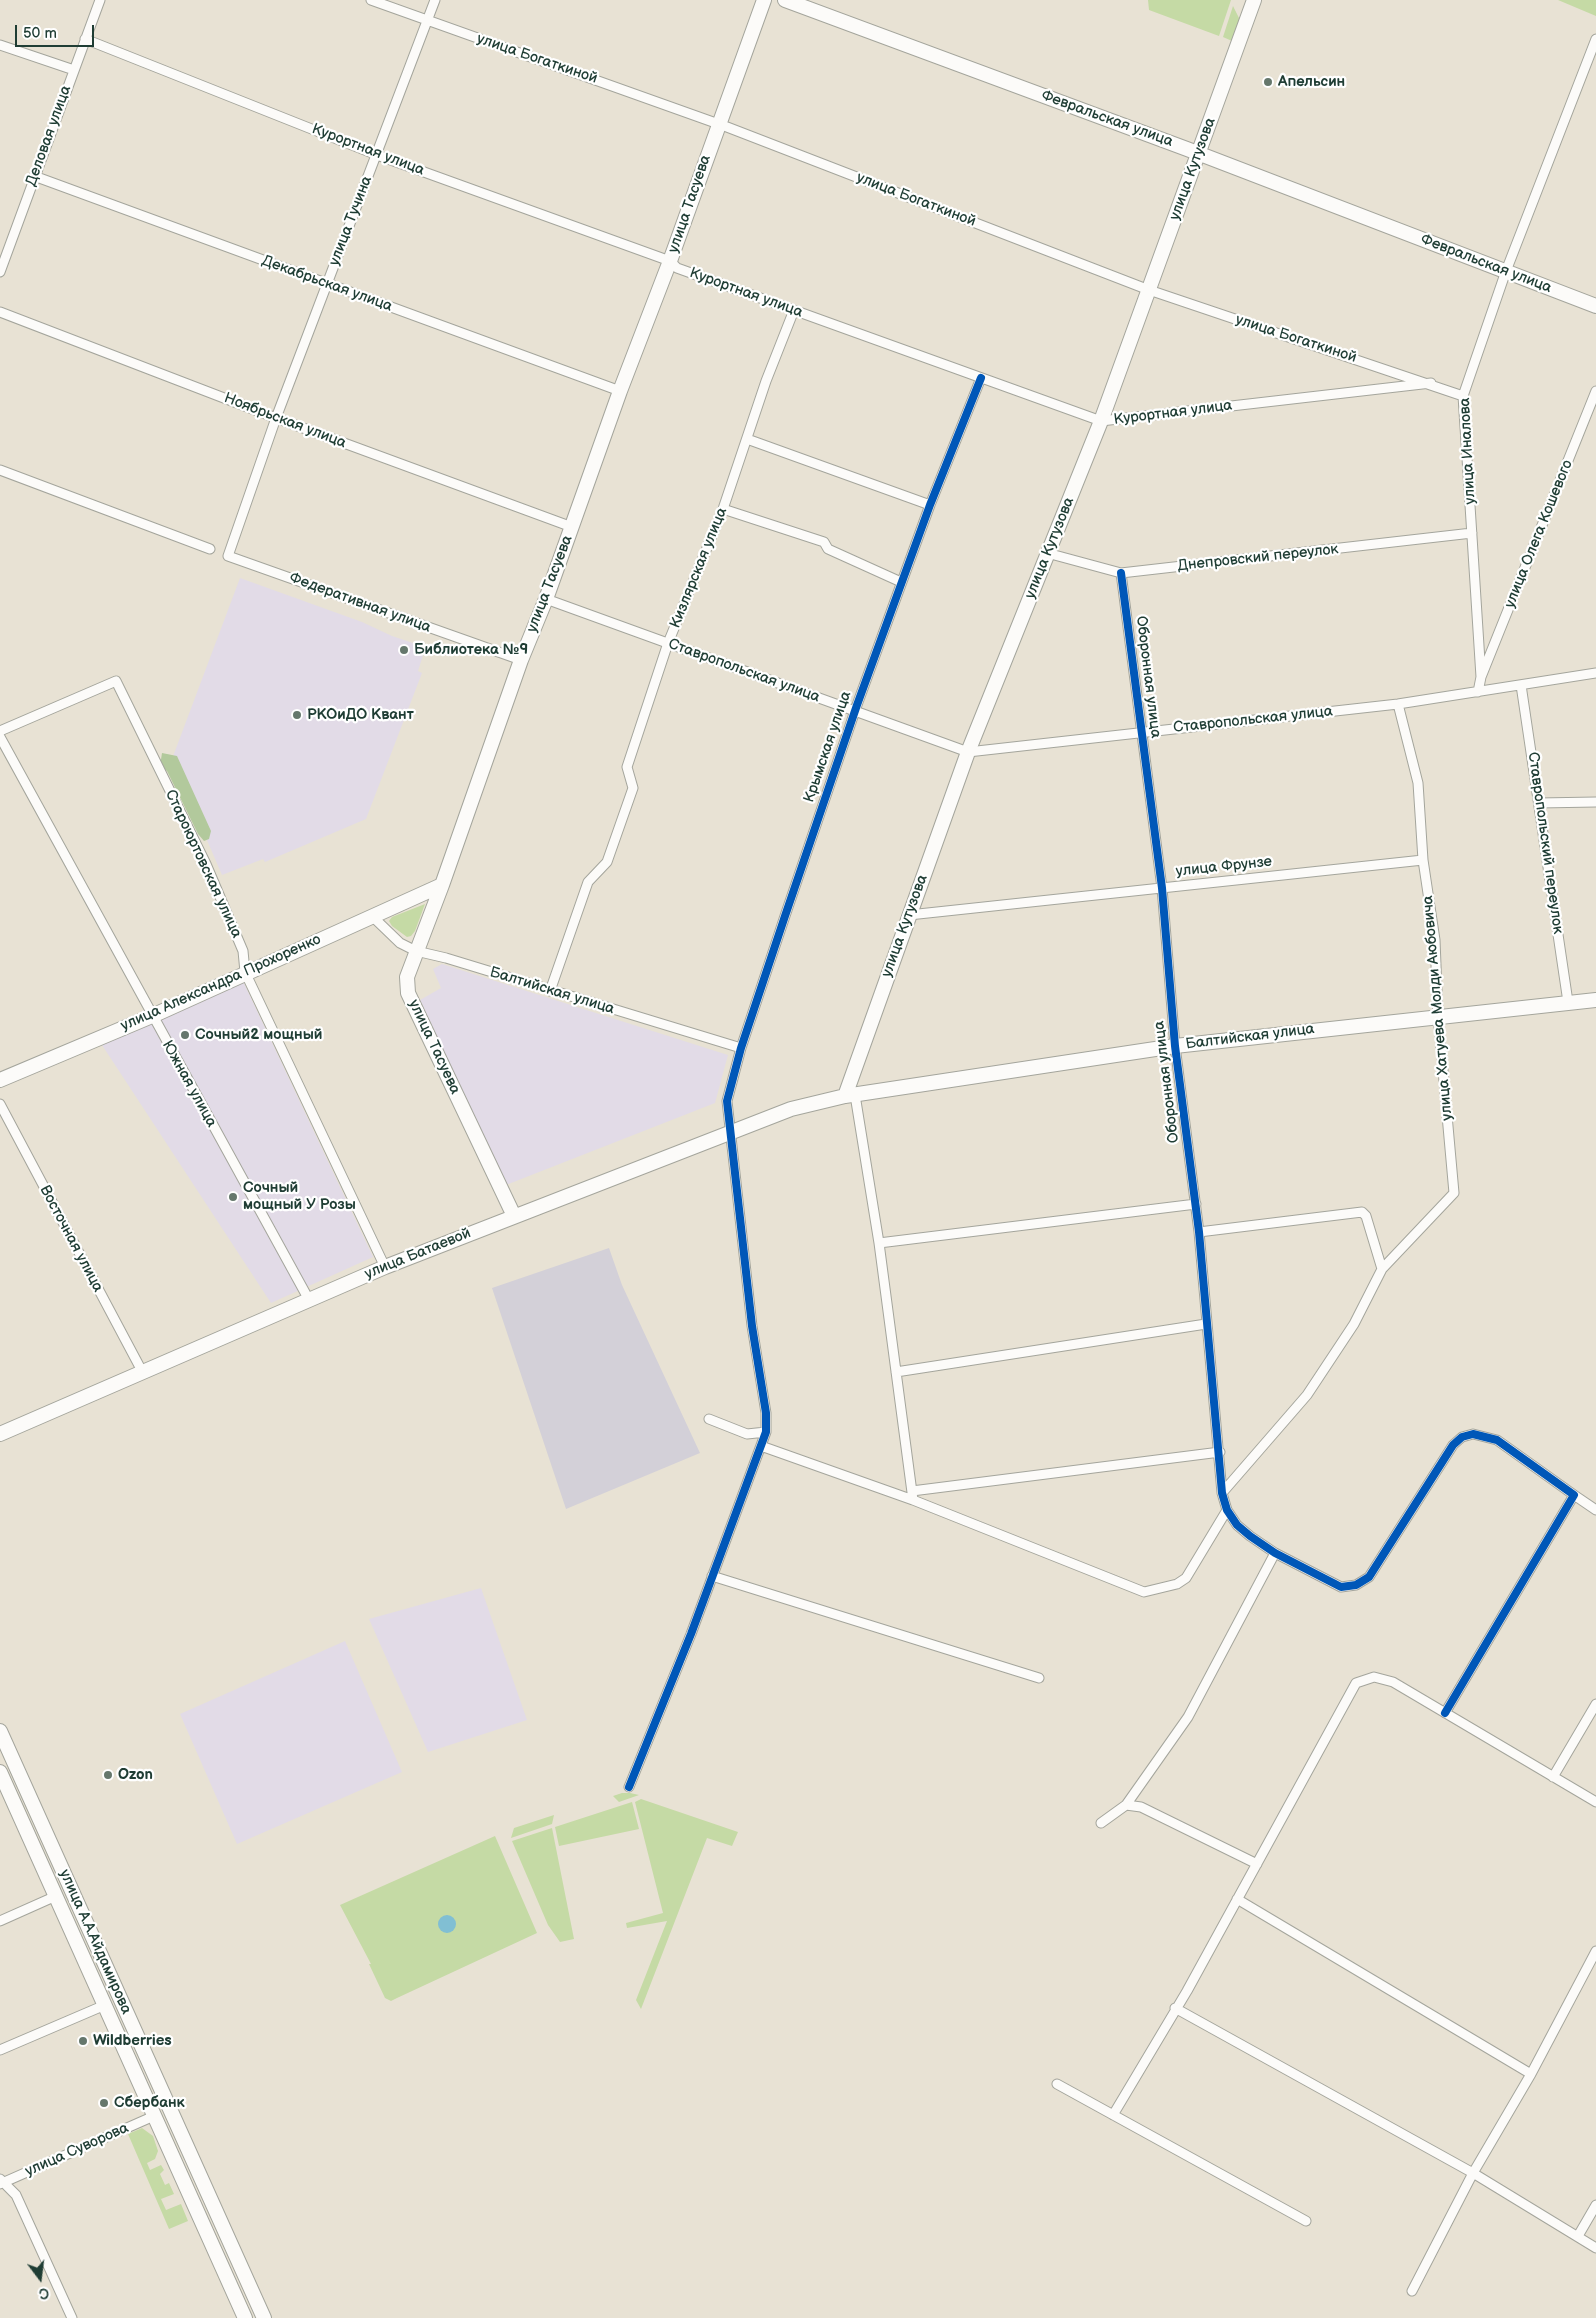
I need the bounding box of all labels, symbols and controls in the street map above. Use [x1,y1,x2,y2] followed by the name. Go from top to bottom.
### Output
[18,15,96,47] scale bar
[23,24,57,43] text: 50 m
[474,30,600,88] street label: улица Богаткиной
[1278,73,1345,91] place label: Апельсин
[1262,76,1274,88] marker: Апельсин
[22,83,76,189] street label: Деловая улица
[1039,87,1175,151] street label: Февральская улица
[1166,115,1220,223] street label: улица Кутузова
[309,120,427,180] street label: Курортная улица
[665,153,715,255] street label: улица Тасуева
[854,169,978,231] street label: улица Богаткиной
[326,174,376,268] street label: улица Тучина
[1418,231,1554,297] street label: Февральская улица
[259,252,395,316] street label: Декабрьская улица
[687,264,805,322] street label: Курортная улица
[1233,311,1359,367] street label: улица Богаткиной
[221,389,349,453] street label: Ноябрьская улица
[1113,397,1233,429] street label: Курортная улица
[1456,397,1480,505] street label: улица Иналова
[1501,457,1577,611] street label: улица Олега Кошевого
[1021,495,1079,601] street label: улица Кутузова
[667,505,731,631] street label: Кизлярская улица
[523,533,577,635] street label: улица Тасуева
[1177,541,1339,575] street label: Днепровский переулок
[287,569,433,637] street label: Федеративная улица
[1132,615,1164,739] street label: Оборонная улица
[666,635,822,707] street label: Ставропольская улица
[414,641,528,659] place label: Библиотека №9
[398,644,410,656] marker: Библиотека №9
[801,689,855,805] street label: Крымская улица
[1173,703,1333,737] street label: Ставропольская улица
[307,706,414,724] place label: РКОиДО Квант
[291,709,303,721] marker: РКОиДО Квант
[1523,751,1567,935] street label: Ставропольский переулок
[161,787,245,941] street label: Староюртовская улица
[1175,853,1273,881] street label: улица Фрунзе
[878,872,932,980] street label: улица Кутузова
[1419,895,1457,1121] street label: улица Хатуева Молди Аюбовича
[118,931,324,1035] street label: улица Александра Прохоренко
[487,963,617,1019] street label: Балтийская улица
[404,997,464,1097] street label: улица Тасуева
[1151,1020,1183,1144] street label: Оборонная улица
[1185,1020,1315,1054] street label: Балтийская улица
[195,1026,323,1044] place label: Сочный2 мощный
[179,1029,191,1041] marker: Сочный2 мощный
[158,1037,220,1131] street label: Южная улица
[243,1179,356,1214] place label: Сочный мощный У Розы
[35,1183,107,1295] street label: Восточная улица
[227,1191,239,1203] marker: Сочный мощный У Розы
[362,1224,474,1284] street label: улица Батаевой
[118,1766,153,1784] place label: Ozon
[102,1769,114,1781] marker: Ozon
[55,1867,135,2017] street label: улица А.А.Айдамирова
[93,2032,172,2050] place label: Wildberries
[77,2035,89,2047] marker: Wildberries
[114,2094,185,2112] place label: Сбербанк
[98,2097,110,2109] marker: Сбербанк
[23,2119,131,2181] street label: улица Суворова
[15,2253,65,2303] north arrow
[37,2283,51,2302] text: С

